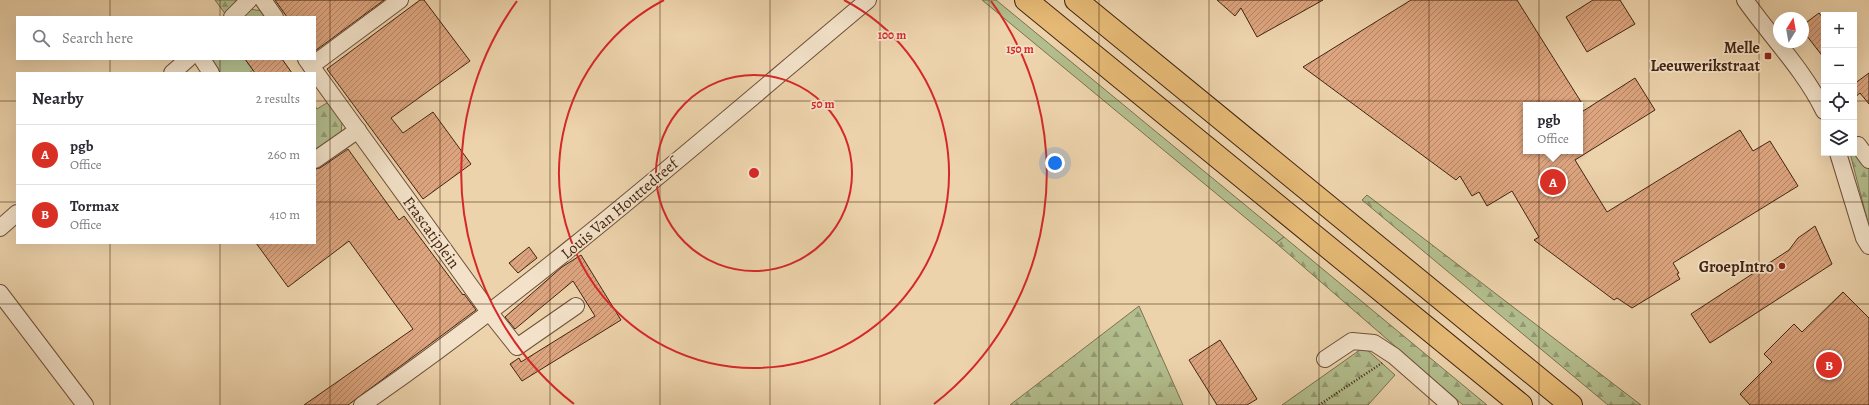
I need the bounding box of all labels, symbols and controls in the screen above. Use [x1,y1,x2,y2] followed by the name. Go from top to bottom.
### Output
[1773,12,1809,48] north arrow
[1821,12,1857,156] map controls
[1821,12,1857,48] button: +
[16,16,316,60] search box
[30,27,52,49] icon: search
[878,27,906,43] text: 100 m
[62,28,133,48] text: Search here
[1650,37,1761,77] place label: Melle Leeuwerikstraat
[1006,41,1034,57] text: 150 m
[1821,48,1857,84] button: −
[1763,51,1773,61] marker: Melle Leeuwerikstraat
[1821,84,1857,120] button: locate
[32,87,83,110] text: Nearby
[256,90,300,107] text: 2 results
[811,96,835,112] text: 50 m
[1523,102,1583,154] popup
[1537,110,1561,130] text: pgb
[1821,120,1857,156] button: layers
[1537,130,1569,147] text: Office
[70,136,93,156] text: pgb
[41,146,49,163] text: A
[267,146,300,163] text: 260 m
[556,151,685,264] street label: Louis Van Houttedreef
[1045,153,1065,173] your location
[70,156,102,173] text: Office
[747,166,761,180] centre of rings
[1540,167,1566,197] pin: A
[397,192,465,273] street label: Frascatiplein
[70,196,119,216] text: Tormax
[41,206,49,223] text: B
[269,206,300,223] text: 410 m
[70,216,102,233] text: Office
[1699,256,1774,278] place label: GroepIntro
[1777,261,1787,271] marker: GroepIntro
[1816,350,1842,380] pin: B

